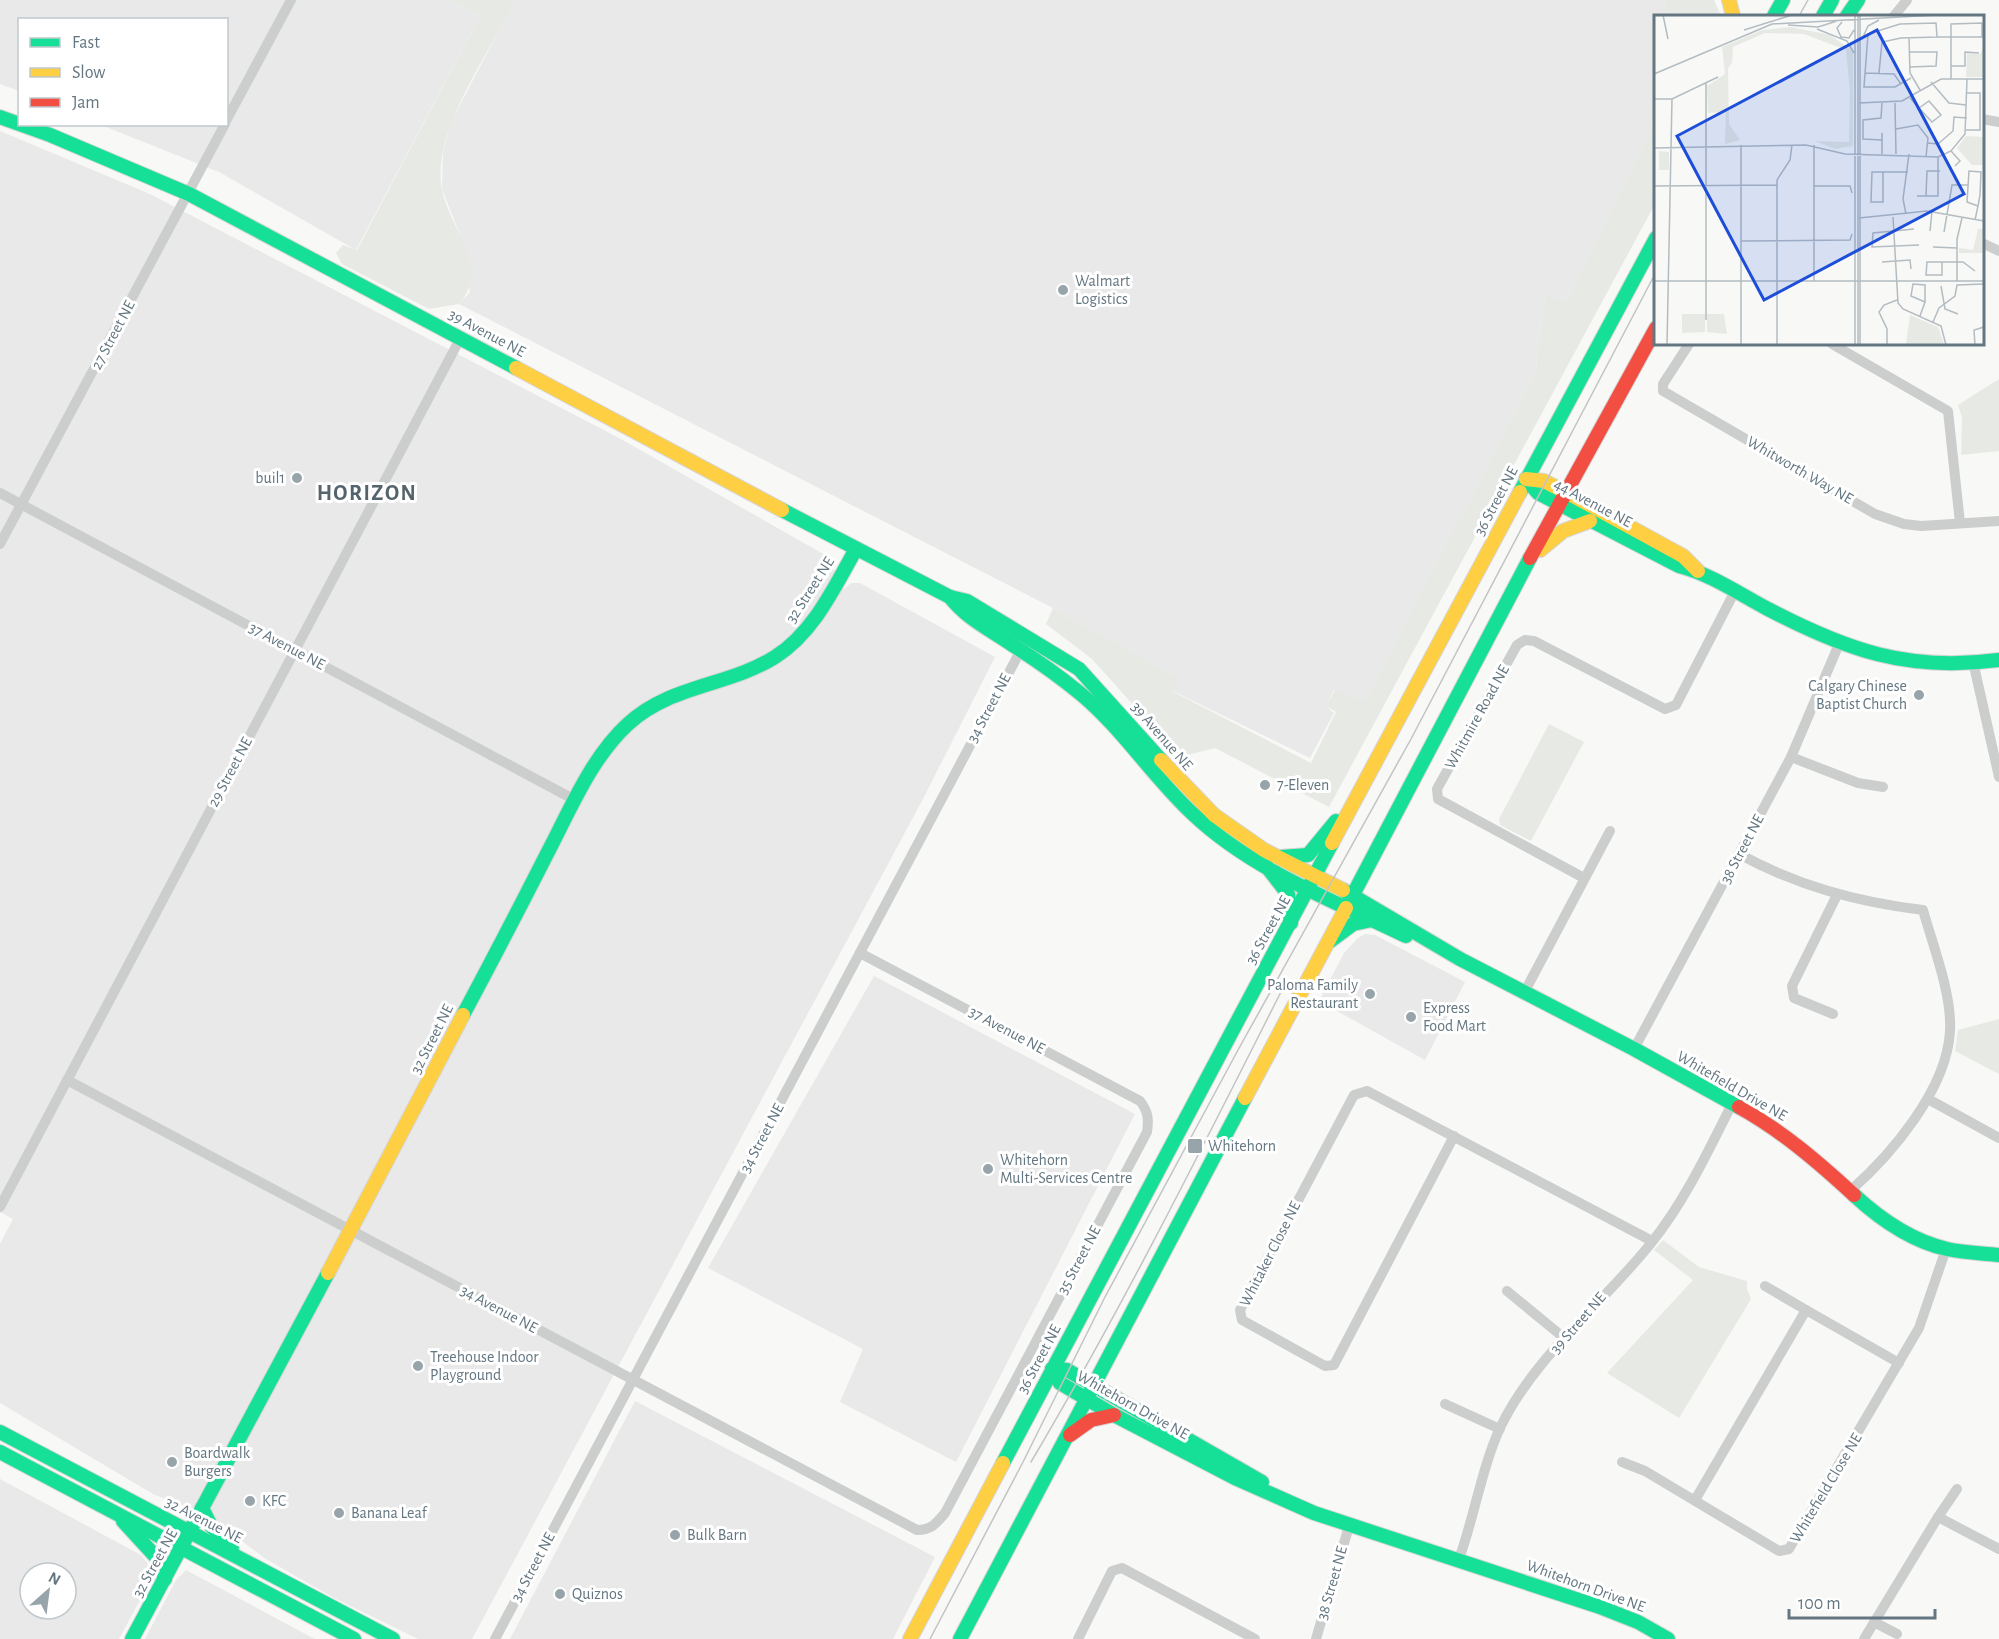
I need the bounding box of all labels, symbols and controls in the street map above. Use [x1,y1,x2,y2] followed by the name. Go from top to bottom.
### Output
[1654,15,1984,345] inset map
[18,18,228,126] legend
[72,34,100,52] text: Fast
[72,64,105,82] text: Slow
[72,94,100,112] text: Jam
[1075,273,1130,307] place label: Walmart Logistics
[1056,283,1070,297] marker: Walmart Logistics
[88,298,138,372] street label: 27 Street NE
[446,306,528,360] street label: 39 Avenue NE
[1744,433,1856,508] street label: Whitworth Way NE
[1471,464,1521,538] street label: 36 Street NE
[255,470,285,486] place label: buil1
[290,471,304,485] marker: buil1
[1551,476,1635,530] street label: 44 Avenue NE
[317,482,417,504] district label: HORIZON
[783,554,837,626] street label: 32 Street NE
[246,619,328,673] street label: 37 Avenue NE
[1442,662,1512,772] street label: Whitmire Road NE
[964,670,1014,745] street label: 34 Street NE
[1808,678,1907,712] place label: Calgary Chinese Baptist Church
[1912,688,1926,702] marker: Calgary Chinese Baptist Church
[1128,699,1196,773] street label: 39 Avenue NE
[205,734,255,809] street label: 29 Street NE
[1277,777,1329,793] place label: 7-Eleven
[1258,778,1272,792] marker: 7-Eleven
[1717,812,1767,886] street label: 38 Street NE
[1243,893,1293,967] street label: 36 Street NE
[1267,977,1358,1011] place label: Paloma Family Restaurant
[1363,987,1377,1001] marker: Paloma Family Restaurant
[1423,1000,1486,1034] place label: Express Food Mart
[408,1002,456,1076] street label: 32 Street NE
[966,1003,1048,1057] street label: 37 Avenue NE
[1404,1010,1418,1024] marker: Express Food Mart
[1674,1048,1790,1124] street label: Whitefield Drive NE
[737,1100,787,1175] street label: 34 Street NE
[1186,1137,1204,1155] marker: Whitehorn
[1208,1138,1276,1154] place label: Whitehorn
[1000,1152,1132,1186] place label: Whitehorn Multi-Services Centre
[981,1162,995,1176] marker: Whitehorn Multi-Services Centre
[1237,1199,1304,1309] street label: Whitaker Close NE
[1054,1223,1104,1297] street label: 35 Street NE
[458,1282,540,1336] street label: 34 Avenue NE
[1547,1289,1609,1357] street label: 39 Street NE
[1014,1322,1064,1396] street label: 36 Street NE
[430,1349,539,1384] place label: Treehouse Indoor Playground
[411,1359,425,1373] marker: Treehouse Indoor Playground
[1074,1368,1192,1442] street label: Whitehorn Drive NE
[1787,1430,1865,1545] street label: Whitefield Close NE
[184,1445,251,1479] place label: Boardwalk Burgers
[165,1455,179,1469] marker: Boardwalk Burgers
[262,1493,286,1509] place label: KFC
[163,1494,246,1546] street label: 32 Avenue NE
[243,1494,257,1508] marker: KFC
[351,1505,428,1521] place label: Banana Leaf
[332,1506,346,1520] marker: Banana Leaf
[130,1526,180,1600] street label: 32 Street NE
[687,1527,747,1543] place label: Bulk Barn
[668,1528,682,1542] marker: Bulk Barn
[508,1529,558,1604] street label: 34 Street NE
[1314,1544,1350,1622] street label: 38 Street NE
[1524,1557,1648,1615] street label: Whitehorn Drive NE
[18,1561,78,1621] north arrow
[46,1569,63,1588] text: N
[1789,1582,1934,1620] scale bar
[572,1586,623,1603] place label: Quiznos
[553,1587,567,1601] marker: Quiznos
[1798,1595,1841,1613] text: 100 m

